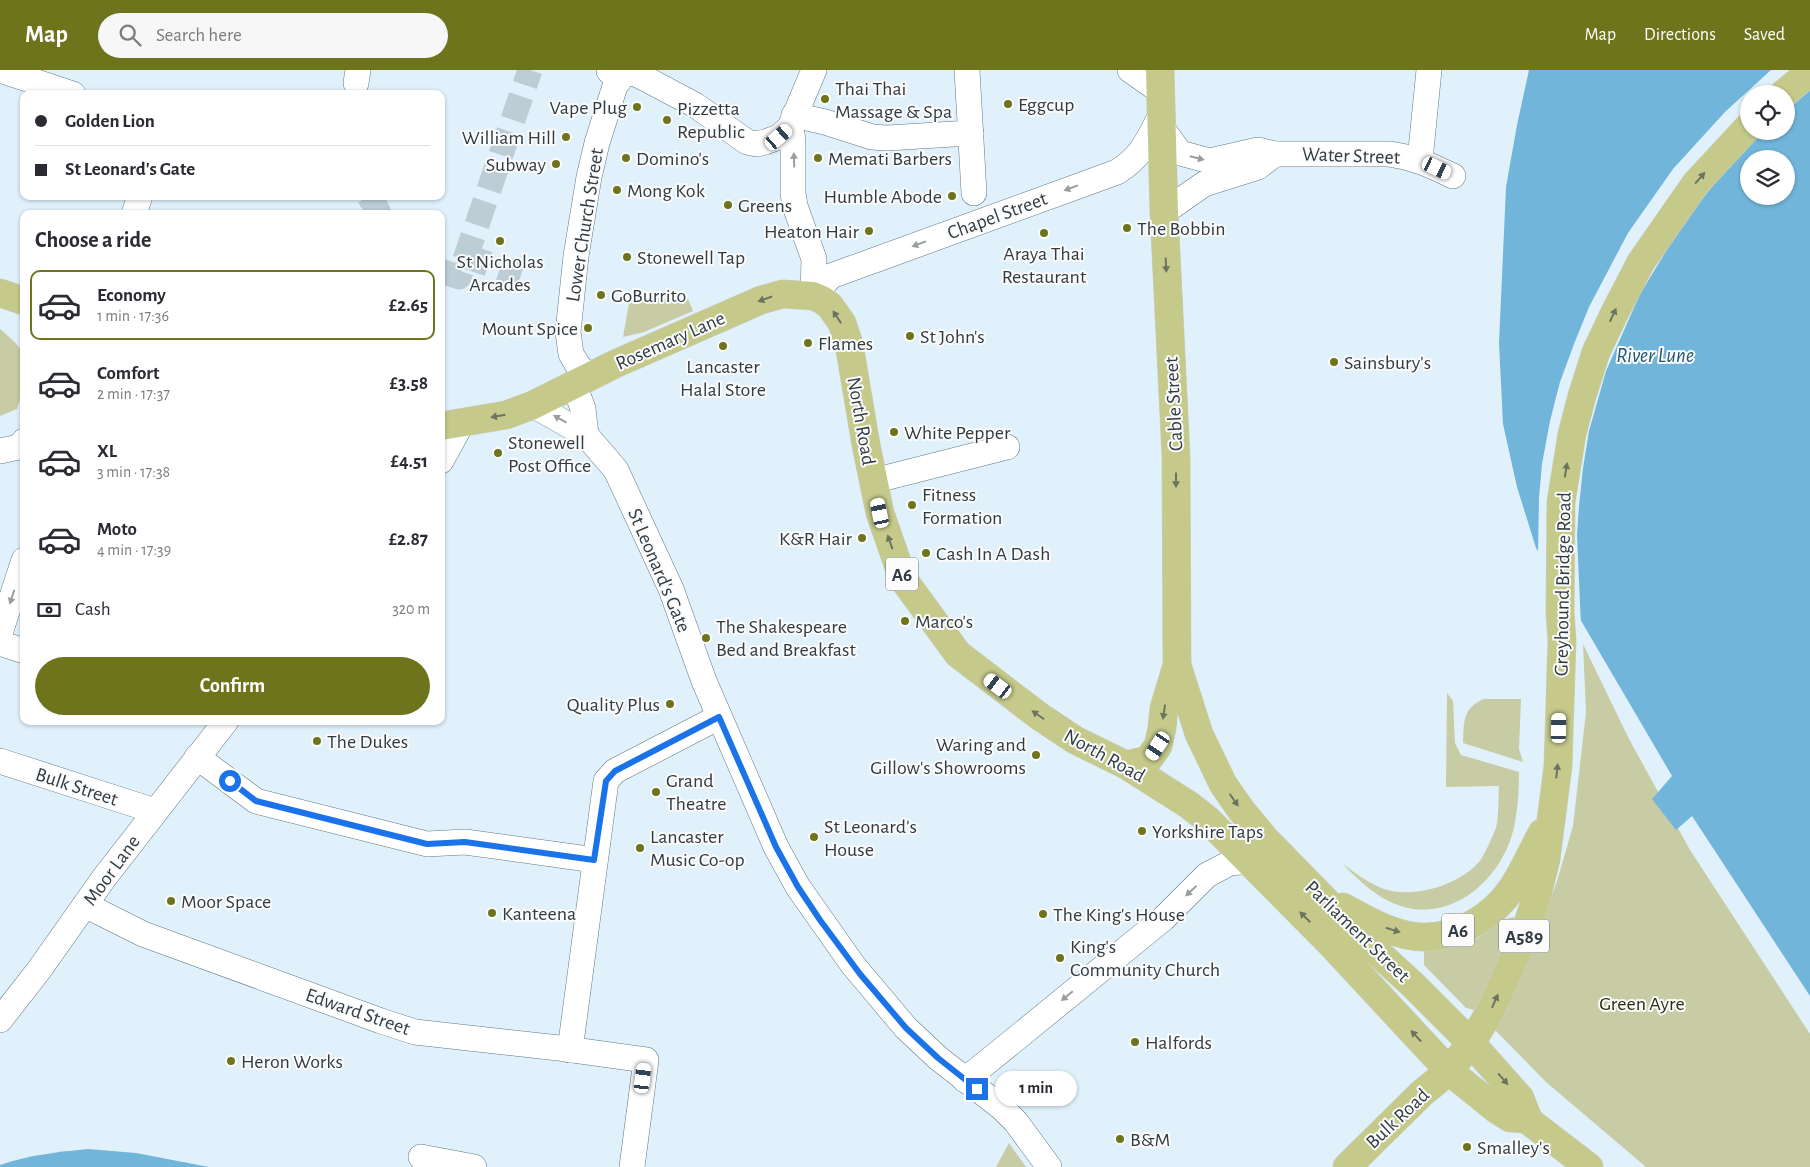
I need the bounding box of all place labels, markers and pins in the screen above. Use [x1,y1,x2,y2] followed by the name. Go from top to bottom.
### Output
[835,79,952,122] place label: Thai Thai Massage & Spa
[819,93,831,105] marker: Thai Thai Massage & Spa
[1018,95,1074,115] place label: Eggcup
[550,98,627,118] place label: Vape Plug
[1002,98,1014,110] marker: Eggcup
[677,99,745,142] place label: Pizzetta Republic
[631,101,643,113] marker: Vape Plug
[661,114,673,126] marker: Pizzetta Republic
[462,128,556,148] place label: William Hill
[560,131,572,143] marker: William Hill
[636,149,709,169] place label: Domino's
[828,149,952,169] place label: Memati Barbers
[620,152,632,164] marker: Domino's
[812,152,824,164] marker: Memati Barbers
[486,155,546,175] place label: Subway
[550,158,562,170] marker: Subway
[627,181,705,201] place label: Mong Kok
[611,184,623,196] marker: Mong Kok
[824,187,942,207] place label: Humble Abode
[946,190,958,202] marker: Humble Abode
[738,196,792,216] place label: Greens
[722,199,734,211] marker: Greens
[1137,219,1226,239] place label: The Bobbin
[764,222,860,242] place label: Heaton Hair
[1121,222,1133,234] marker: The Bobbin
[863,225,875,237] marker: Heaton Hair
[1038,227,1050,239] marker: Araya Thai Restaurant
[494,235,506,247] marker: St Nicholas Arcades
[1002,244,1087,287] place label: Araya Thai Restaurant
[637,248,745,268] place label: Stonewell Tap
[621,251,633,263] marker: Stonewell Tap
[456,252,544,295] place label: St Nicholas Arcades
[611,286,686,306] place label: GoBurrito
[595,289,607,301] marker: GoBurrito
[481,319,578,339] place label: Mount Spice
[582,322,594,334] marker: Mount Spice
[920,327,985,347] place label: St John's
[904,330,916,342] marker: St John's
[818,334,873,354] place label: Flames
[802,337,814,349] marker: Flames
[717,340,729,352] marker: Lancaster Halal Store
[1344,353,1431,373] place label: Sainsbury's
[1328,356,1340,368] marker: Sainsbury's
[680,357,766,400] place label: Lancaster Halal Store
[904,423,1011,443] place label: White Pepper
[888,426,900,438] marker: White Pepper
[508,433,591,476] place label: Stonewell Post Office
[492,447,504,459] marker: Stonewell Post Office
[922,485,1002,528] place label: Fitness Formation
[906,499,918,511] marker: Fitness Formation
[779,529,853,549] place label: K&R Hair
[856,532,868,544] marker: K&R Hair
[936,544,1050,564] place label: Cash In A Dash
[920,547,932,559] marker: Cash In A Dash
[915,612,973,632] place label: Marco's
[899,615,911,627] marker: Marco's
[716,617,856,660] place label: The Shakespeare Bed and Breakfast
[700,632,712,644] marker: The Shakespeare Bed and Breakfast
[567,695,660,715] place label: Quality Plus
[664,698,676,710] marker: Quality Plus
[327,732,408,752] place label: The Dukes
[311,735,323,747] marker: The Dukes
[870,735,1026,778] place label: Waring and Gillow's Showrooms
[1030,749,1042,761] marker: Waring and Gillow's Showrooms
[666,771,727,814] place label: Grand Theatre
[650,786,662,798] marker: Grand Theatre
[824,817,917,860] place label: St Leonard's House
[1152,822,1263,842] place label: Yorkshire Taps
[1136,825,1148,837] marker: Yorkshire Taps
[650,827,745,870] place label: Lancaster Music Co-op
[808,831,820,843] marker: St Leonard's House
[634,842,646,854] marker: Lancaster Music Co-op
[181,892,271,912] place label: Moor Space
[165,895,177,907] marker: Moor Space
[502,904,576,924] place label: Kanteena
[1053,905,1185,925] place label: The King's House
[486,907,498,919] marker: Kanteena
[1037,908,1049,920] marker: The King's House
[1070,937,1220,980] place label: King's Community Church
[1054,952,1066,964] marker: King's Community Church
[1145,1033,1212,1053] place label: Halfords
[1129,1036,1141,1048] marker: Halfords
[241,1052,343,1072] place label: Heron Works
[225,1055,237,1067] marker: Heron Works
[1130,1130,1170,1150] place label: B&M
[1114,1133,1126,1145] marker: B&M
[1477,1138,1550,1158] place label: Smalley's
[1461,1141,1473,1153] marker: Smalley's

